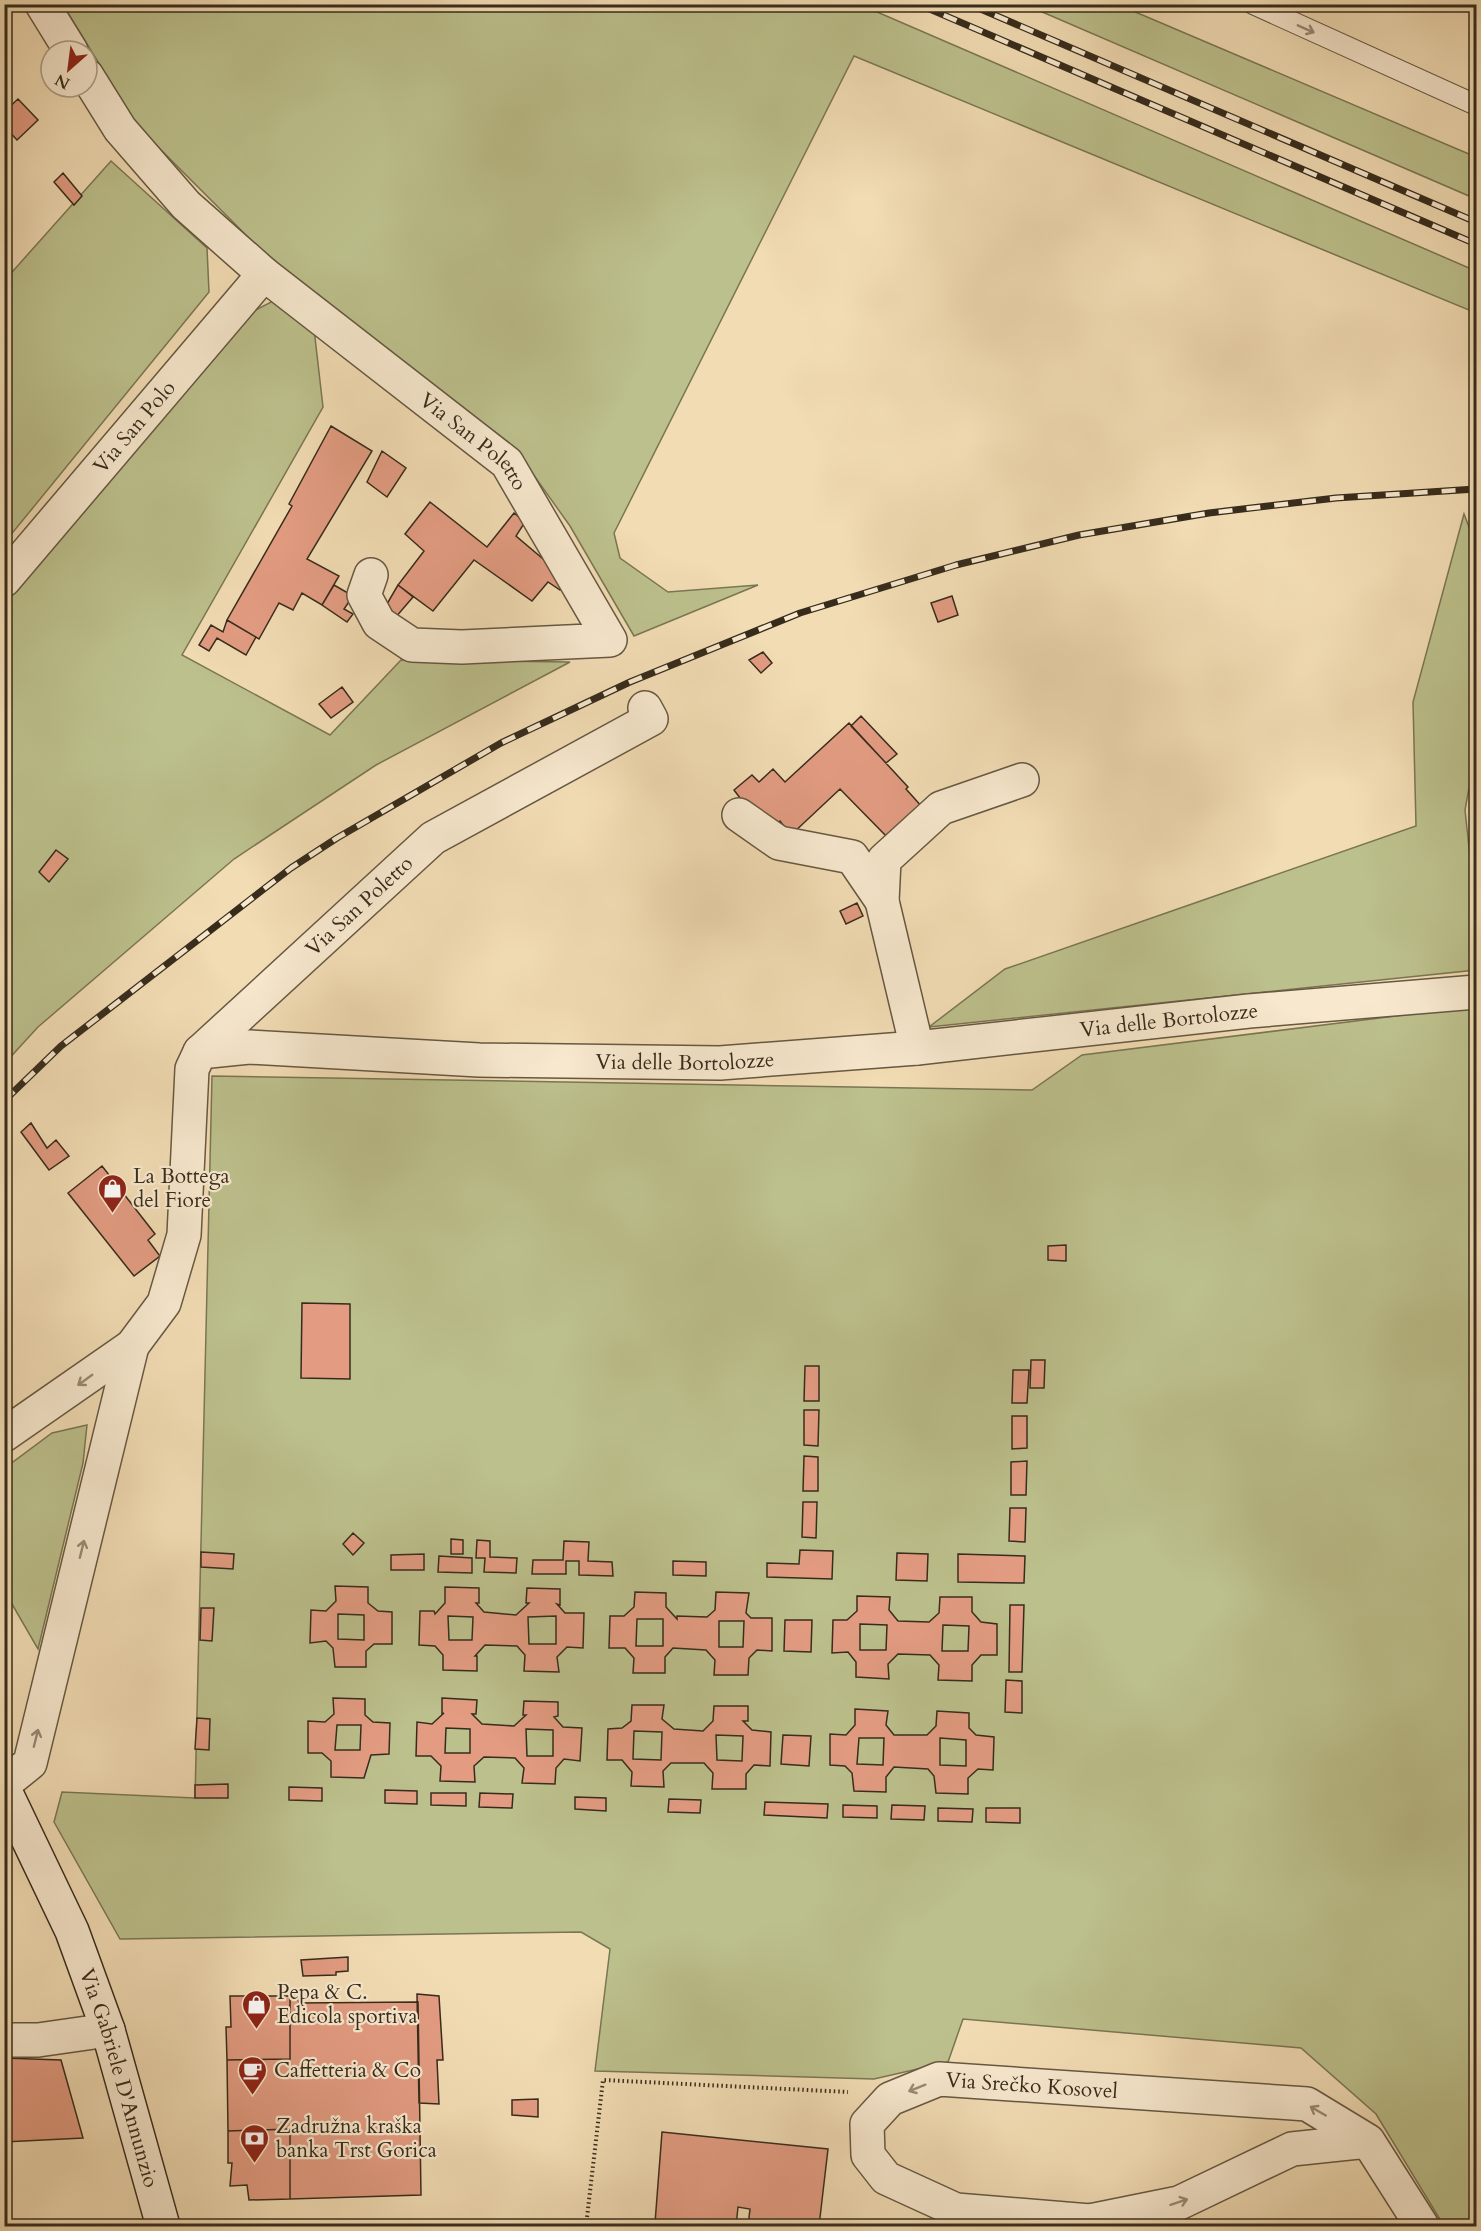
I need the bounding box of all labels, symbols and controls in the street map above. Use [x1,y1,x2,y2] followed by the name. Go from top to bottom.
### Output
[1297,24,1315,35] one-way arrow
[39,39,99,99] north arrow
[51,68,74,94] text: N
[86,374,182,480] street label: Via San Polo
[413,386,534,496] street label: Via San Poletto
[299,849,419,963] street label: Via San Poletto
[1078,996,1259,1044] street label: Via delle Bortolozze
[595,1044,775,1078] street label: Via delle Bortolozze
[133,1162,230,1215] place label: La Bottega del Fiore
[96,1172,128,1214] shop icon: La Bottega del Fiore
[77,1374,93,1386] one-way arrow
[77,1540,89,1559] one-way arrow
[31,1729,43,1748] one-way arrow
[72,1964,166,2191] street label: Via Gabriele D'Annunzio
[277,1978,417,2031] place label: Pepa & C. Edicola sportiva
[240,1988,272,2030] shop icon: Pepa & C. Edicola sportiva
[237,2054,269,2096] cafe icon: Caffetteria & Co
[274,2056,421,2085] place label: Caffetteria & Co
[945,2065,1119,2106] street label: Via Srečko Kosovel
[909,2083,927,2094] one-way arrow
[1310,2105,1327,2117] one-way arrow
[276,2112,437,2165] place label: Zadružna kraška banka Trst Gorica
[239,2122,271,2164] bank icon: Zadružna kraška banka Trst Gorica
[1169,2196,1188,2207] one-way arrow

